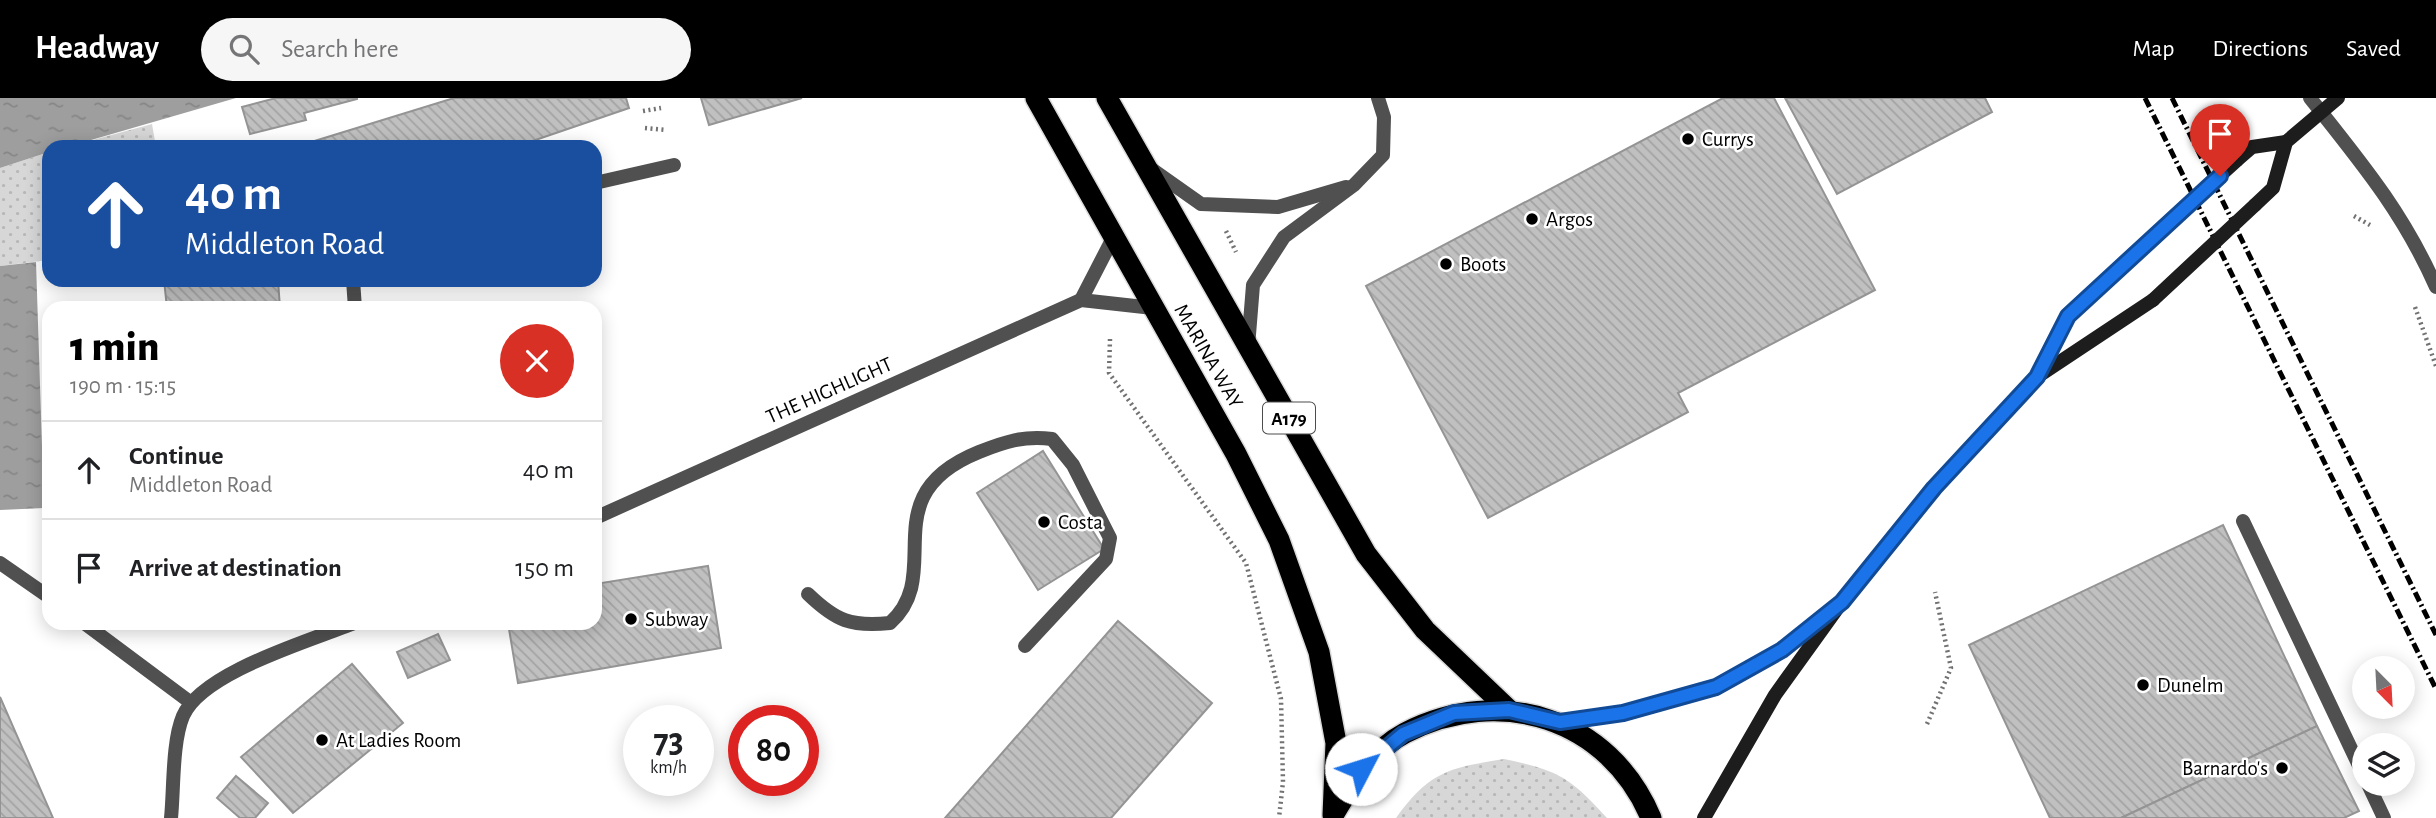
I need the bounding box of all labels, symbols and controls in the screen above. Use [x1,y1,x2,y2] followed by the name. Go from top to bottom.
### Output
[201,18,691,81] search box
[225,30,263,68] icon: search
[35,32,159,65] text: Headway
[281,36,399,62] text: Search here
[2132,37,2174,61] text: Map
[2212,37,2308,61] text: Directions
[2346,37,2401,61] text: Saved
[2190,104,2250,176] pin
[2201,115,2239,153] icon: arrive
[1702,129,1754,150] place label: Currys
[1680,131,1696,147] marker: Currys
[70,168,161,259] icon: ahead
[185,170,282,219] text: 40 m
[1546,209,1593,230] place label: Argos
[1524,211,1540,227] marker: Argos
[185,228,384,260] text: Middleton Road
[1460,254,1506,275] place label: Boots
[1438,256,1454,272] marker: Boots
[1170,301,1247,412] street label: MARINA WAY
[500,324,574,398] button: close
[70,326,159,368] text: 1 min
[763,353,896,428] street label: THE HIGHLIGHT
[70,375,176,398] text: 190 m · 15:15
[1263,402,1315,434] road number: A179
[129,443,224,469] text: Continue
[70,451,108,489] icon: ahead
[523,457,574,483] text: 40 m
[129,474,272,497] text: Middleton Road
[1058,512,1103,533] place label: Costa
[1036,514,1052,530] marker: Costa
[70,549,108,587] icon: arrive
[129,555,342,581] text: Arrive at destination
[515,555,574,581] text: 150 m
[645,609,708,630] place label: Subway
[623,611,639,627] marker: Subway
[2352,656,2415,719] north arrow
[2352,656,2415,796] map controls
[2157,675,2224,696] place label: Dunelm
[2135,677,2151,693] marker: Dunelm
[728,705,819,796] speed limit sign: 80
[653,724,684,759] text: 73
[336,730,461,751] place label: At Ladies Room
[314,732,330,748] marker: At Ladies Room
[1324,732,1398,806] position arrow
[2352,733,2415,796] button: layers
[2182,758,2268,779] place label: Barnardo's
[650,759,687,777] text: km/h
[2274,760,2290,776] marker: Barnardo's

